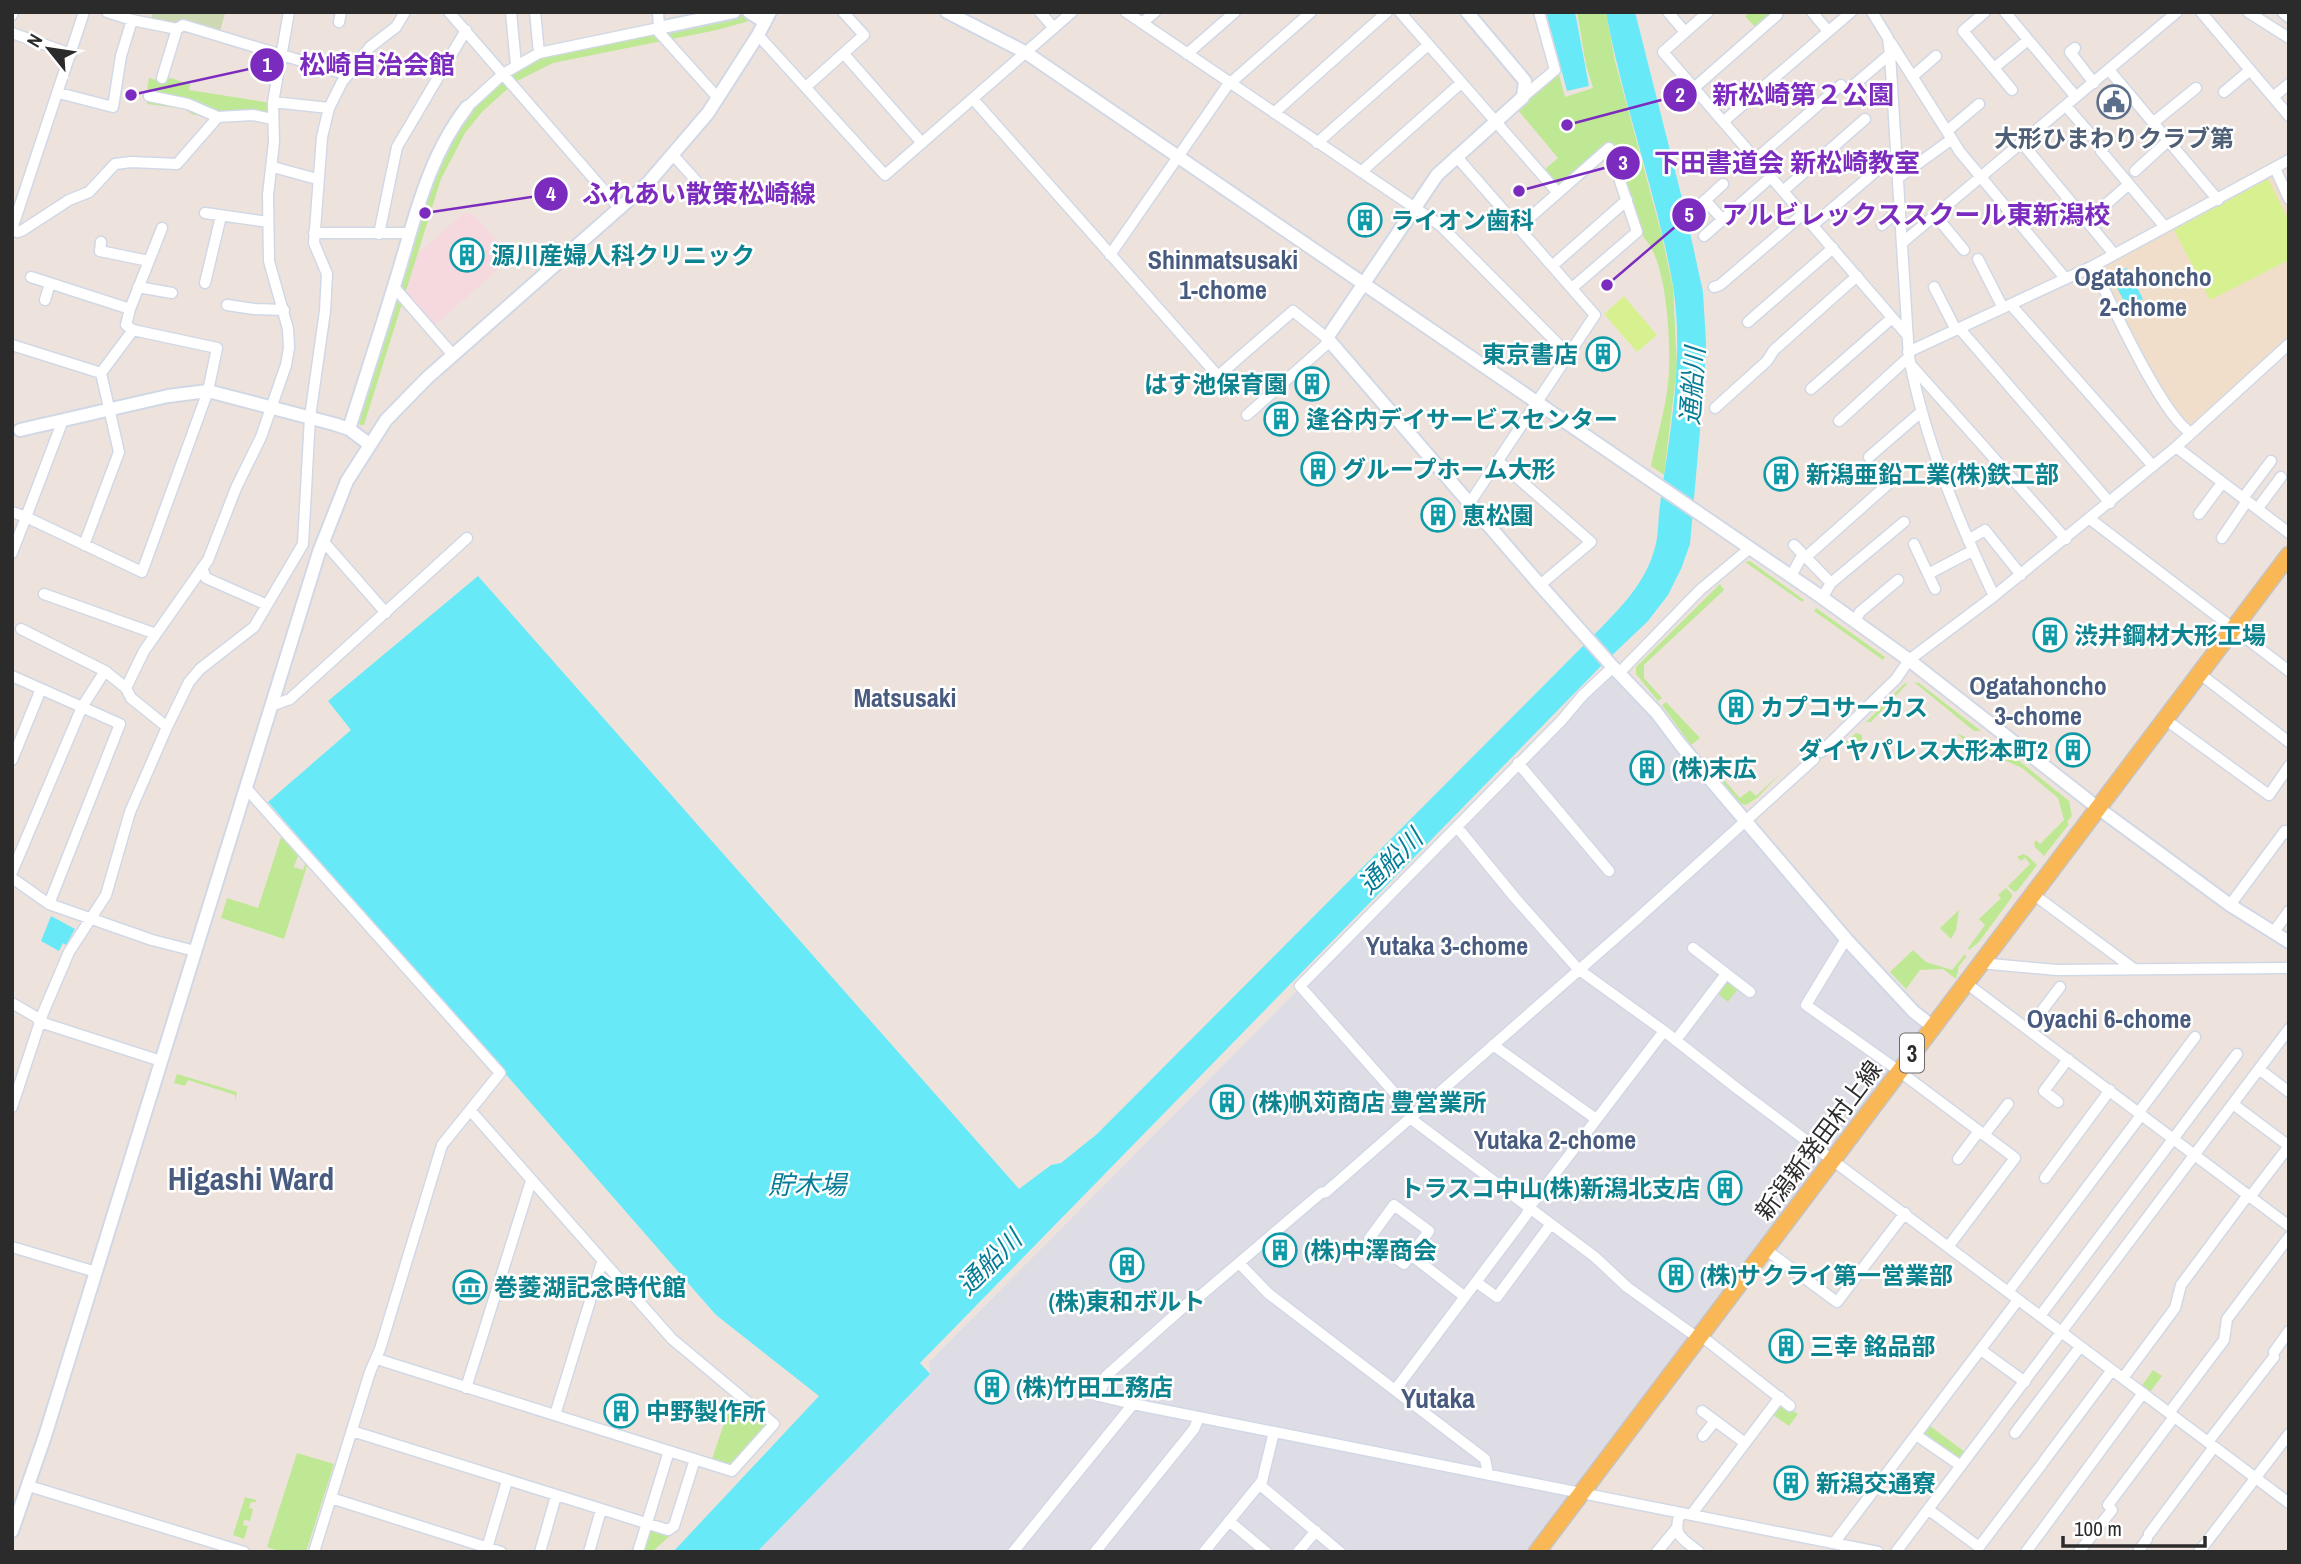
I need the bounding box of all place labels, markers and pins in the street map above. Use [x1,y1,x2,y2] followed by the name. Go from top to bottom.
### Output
[250,41,469,88] callout: 松崎自治会館
[1663,71,1908,118] callout: 新松崎第２公園
[2095,83,2133,121] public building icon: 大形ひまわりクラブ第
[1994,122,2234,154] place label: 大形ひまわりクラブ第
[1605,140,1934,187] callout: 下田書道会 新松崎教室
[533,170,830,217] callout: ふれあい散策松崎線
[1672,191,2125,238] callout: アルビレックススクール東新潟校
[1346,201,1384,239] building icon: ライオン歯科
[1390,204,1534,236] place label: ライオン歯科
[448,236,486,274] building icon: 源川産婦人科クリニック
[491,239,755,271] place label: 源川産婦人科クリニック
[1584,335,1622,373] building icon: 東京書店
[1482,338,1578,370] place label: 東京書店
[1293,365,1331,403] building icon: はす池保育園
[1144,368,1288,400] place label: はす池保育園
[1262,400,1300,438] building icon: 逢谷内デイサービスセンター
[1306,403,1618,435] place label: 逢谷内デイサービスセンター
[1299,450,1337,488] building icon: グループホーム大形
[1342,453,1556,485] place label: グループホーム大形
[1762,455,1800,493] building icon: 新潟亜鉛工業(株)鉄工部
[1806,458,2059,490] place label: 新潟亜鉛工業(株)鉄工部
[1419,496,1457,534] building icon: 恵松園
[1462,499,1534,531] place label: 恵松園
[2031,616,2069,654] building icon: 渋井鋼材大形工場
[2074,619,2266,651] place label: 渋井鋼材大形工場
[1717,688,1755,726] building icon: カプコサーカス
[1760,691,1928,723] place label: カプコサーカス
[2054,731,2092,769] building icon: ダイヤパレス大形本町2
[1798,734,2048,766] place label: ダイヤパレス大形本町2
[1628,749,1666,787] building icon: (株)末広
[1672,752,1757,784] place label: (株)末広
[1208,1083,1246,1121] building icon: (株)帆苅商店 豊営業所
[1252,1086,1487,1118] place label: (株)帆苅商店 豊営業所
[1706,1169,1744,1207] building icon: トラスコ中山(株)新潟北支店
[1399,1172,1700,1204] place label: トラスコ中山(株)新潟北支店
[1261,1231,1299,1269] building icon: (株)中澤商会
[1304,1234,1437,1266] place label: (株)中澤商会
[1108,1246,1146,1284] building icon: (株)東和ボルト
[1657,1256,1695,1294] building icon: (株)サクライ第一営業部
[1700,1259,1953,1291] place label: (株)サクライ第一営業部
[451,1268,489,1306] museum icon: 巻菱湖記念時代館
[494,1271,686,1303] place label: 巻菱湖記念時代館
[1048,1285,1206,1317] place label: (株)東和ボルト
[1767,1327,1805,1365] building icon: 三幸 銘品部
[1810,1330,1935,1362] place label: 三幸 銘品部
[973,1368,1011,1406] building icon: (株)竹田工務店
[1016,1371,1173,1403] place label: (株)竹田工務店
[602,1392,640,1430] building icon: 中野製作所
[646,1395,766,1427] place label: 中野製作所
[1772,1464,1810,1502] building icon: 新潟交通寮
[1816,1467,1936,1499] place label: 新潟交通寮

